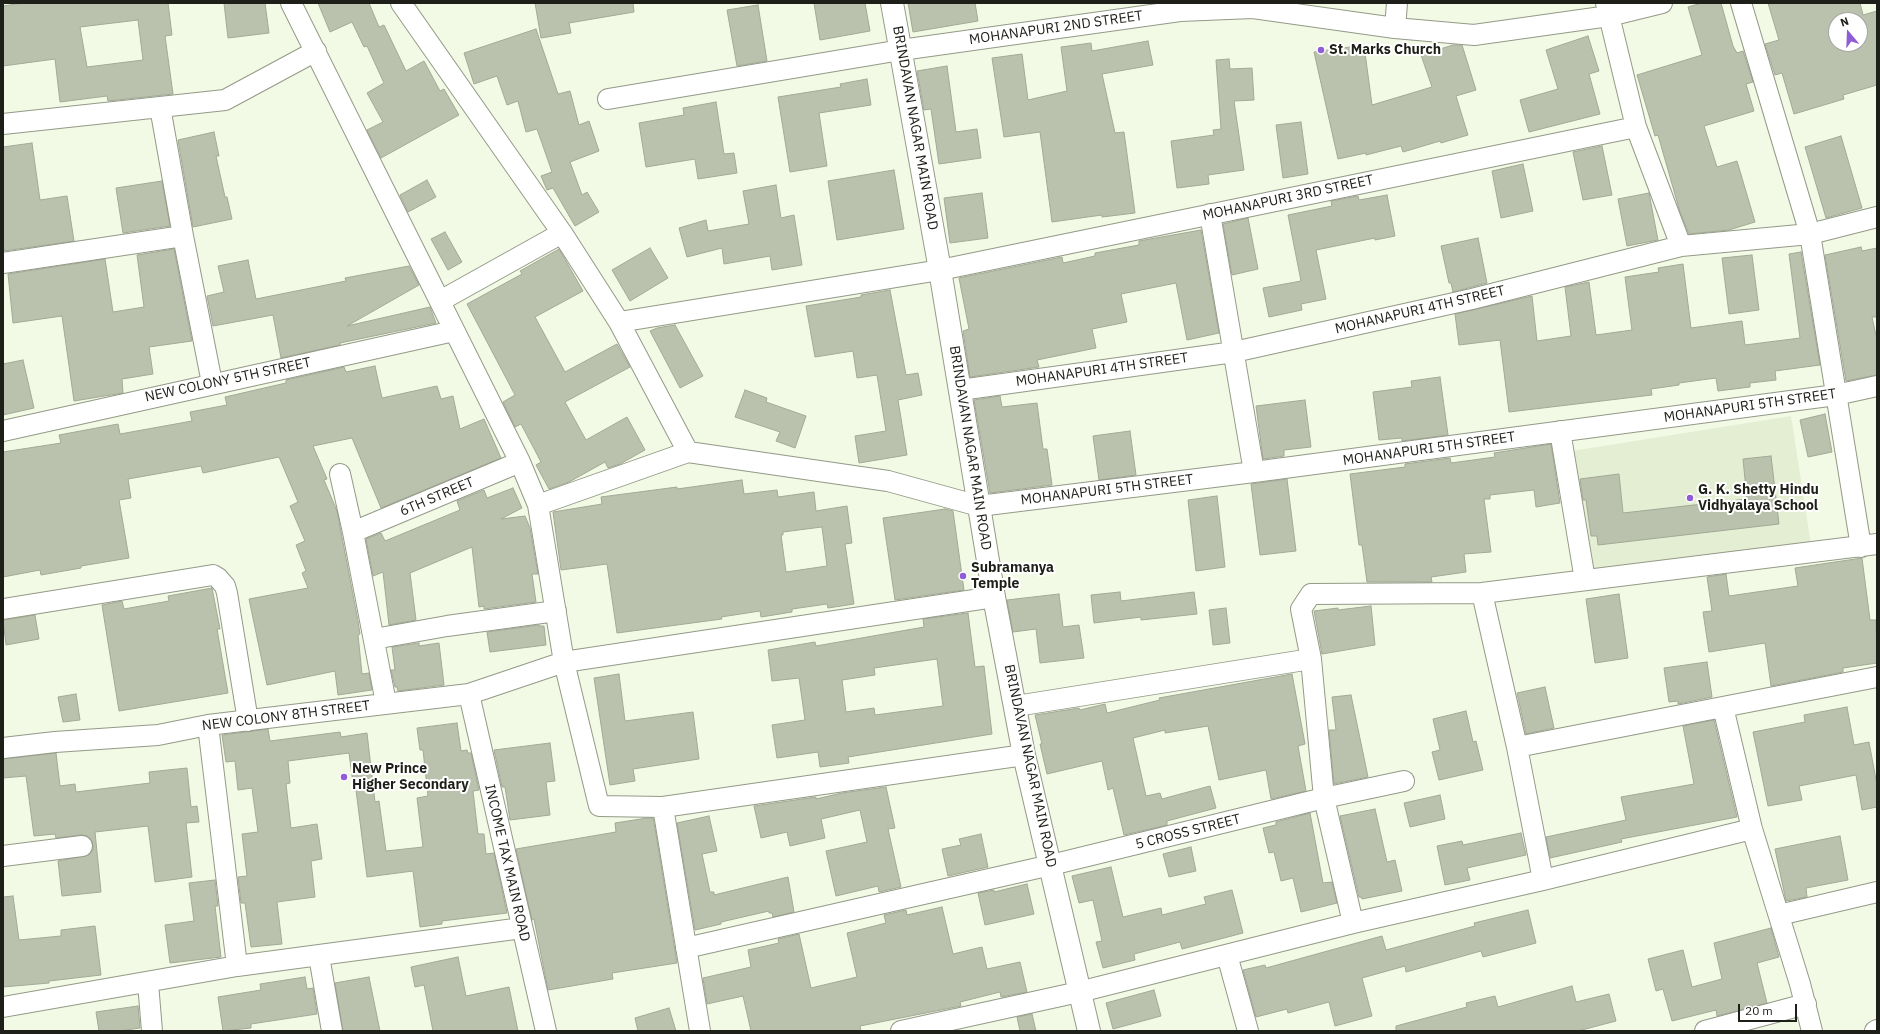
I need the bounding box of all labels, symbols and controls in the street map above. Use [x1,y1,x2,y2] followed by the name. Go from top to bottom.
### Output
[968,7,1144,49] street label: MOHANAPURI 2ND STREET
[1828,12,1868,52] north arrow
[1838,14,1850,30] text: N
[889,25,941,231] street label: BRINDAVAN NAGAR MAIN ROAD
[1329,42,1441,58] place label: St. Marks Church
[1316,45,1326,55] marker: St. Marks Church
[1201,172,1375,224] street label: MOHANAPURI 3RD STREET
[1333,282,1507,338] street label: MOHANAPURI 4TH STREET
[946,344,994,552] street label: BRINDAVAN NAGAR MAIN ROAD
[1015,350,1189,390] street label: MOHANAPURI 4TH STREET
[144,354,312,406] street label: NEW COLONY 5TH STREET
[1663,386,1837,426] street label: MOHANAPURI 5TH STREET
[1342,429,1516,469] street label: MOHANAPURI 5TH STREET
[1020,471,1194,509] street label: MOHANAPURI 5TH STREET
[397,474,477,520] street label: 6TH STREET
[1698,482,1819,514] place label: G. K. Shetty Hindu Vidhyalaya School
[1685,493,1695,503] marker: G. K. Shetty Hindu Vidhyalaya School
[971,560,1054,592] place label: Subramanya Temple
[958,571,968,581] marker: Subramanya Temple
[1000,663,1060,869] street label: BRINDAVAN NAGAR MAIN ROAD
[201,697,371,735] street label: NEW COLONY 8TH STREET
[352,761,469,794] place label: New Prince Higher Secondary
[339,772,349,782] marker: New Prince Higher Secondary
[481,783,533,943] street label: INCOME TAX MAIN ROAD
[1134,811,1242,853] street label: 5 CROSS STREET
[1740,996,1799,1022] scale bar
[1745,1003,1773,1018] text: 20 m

